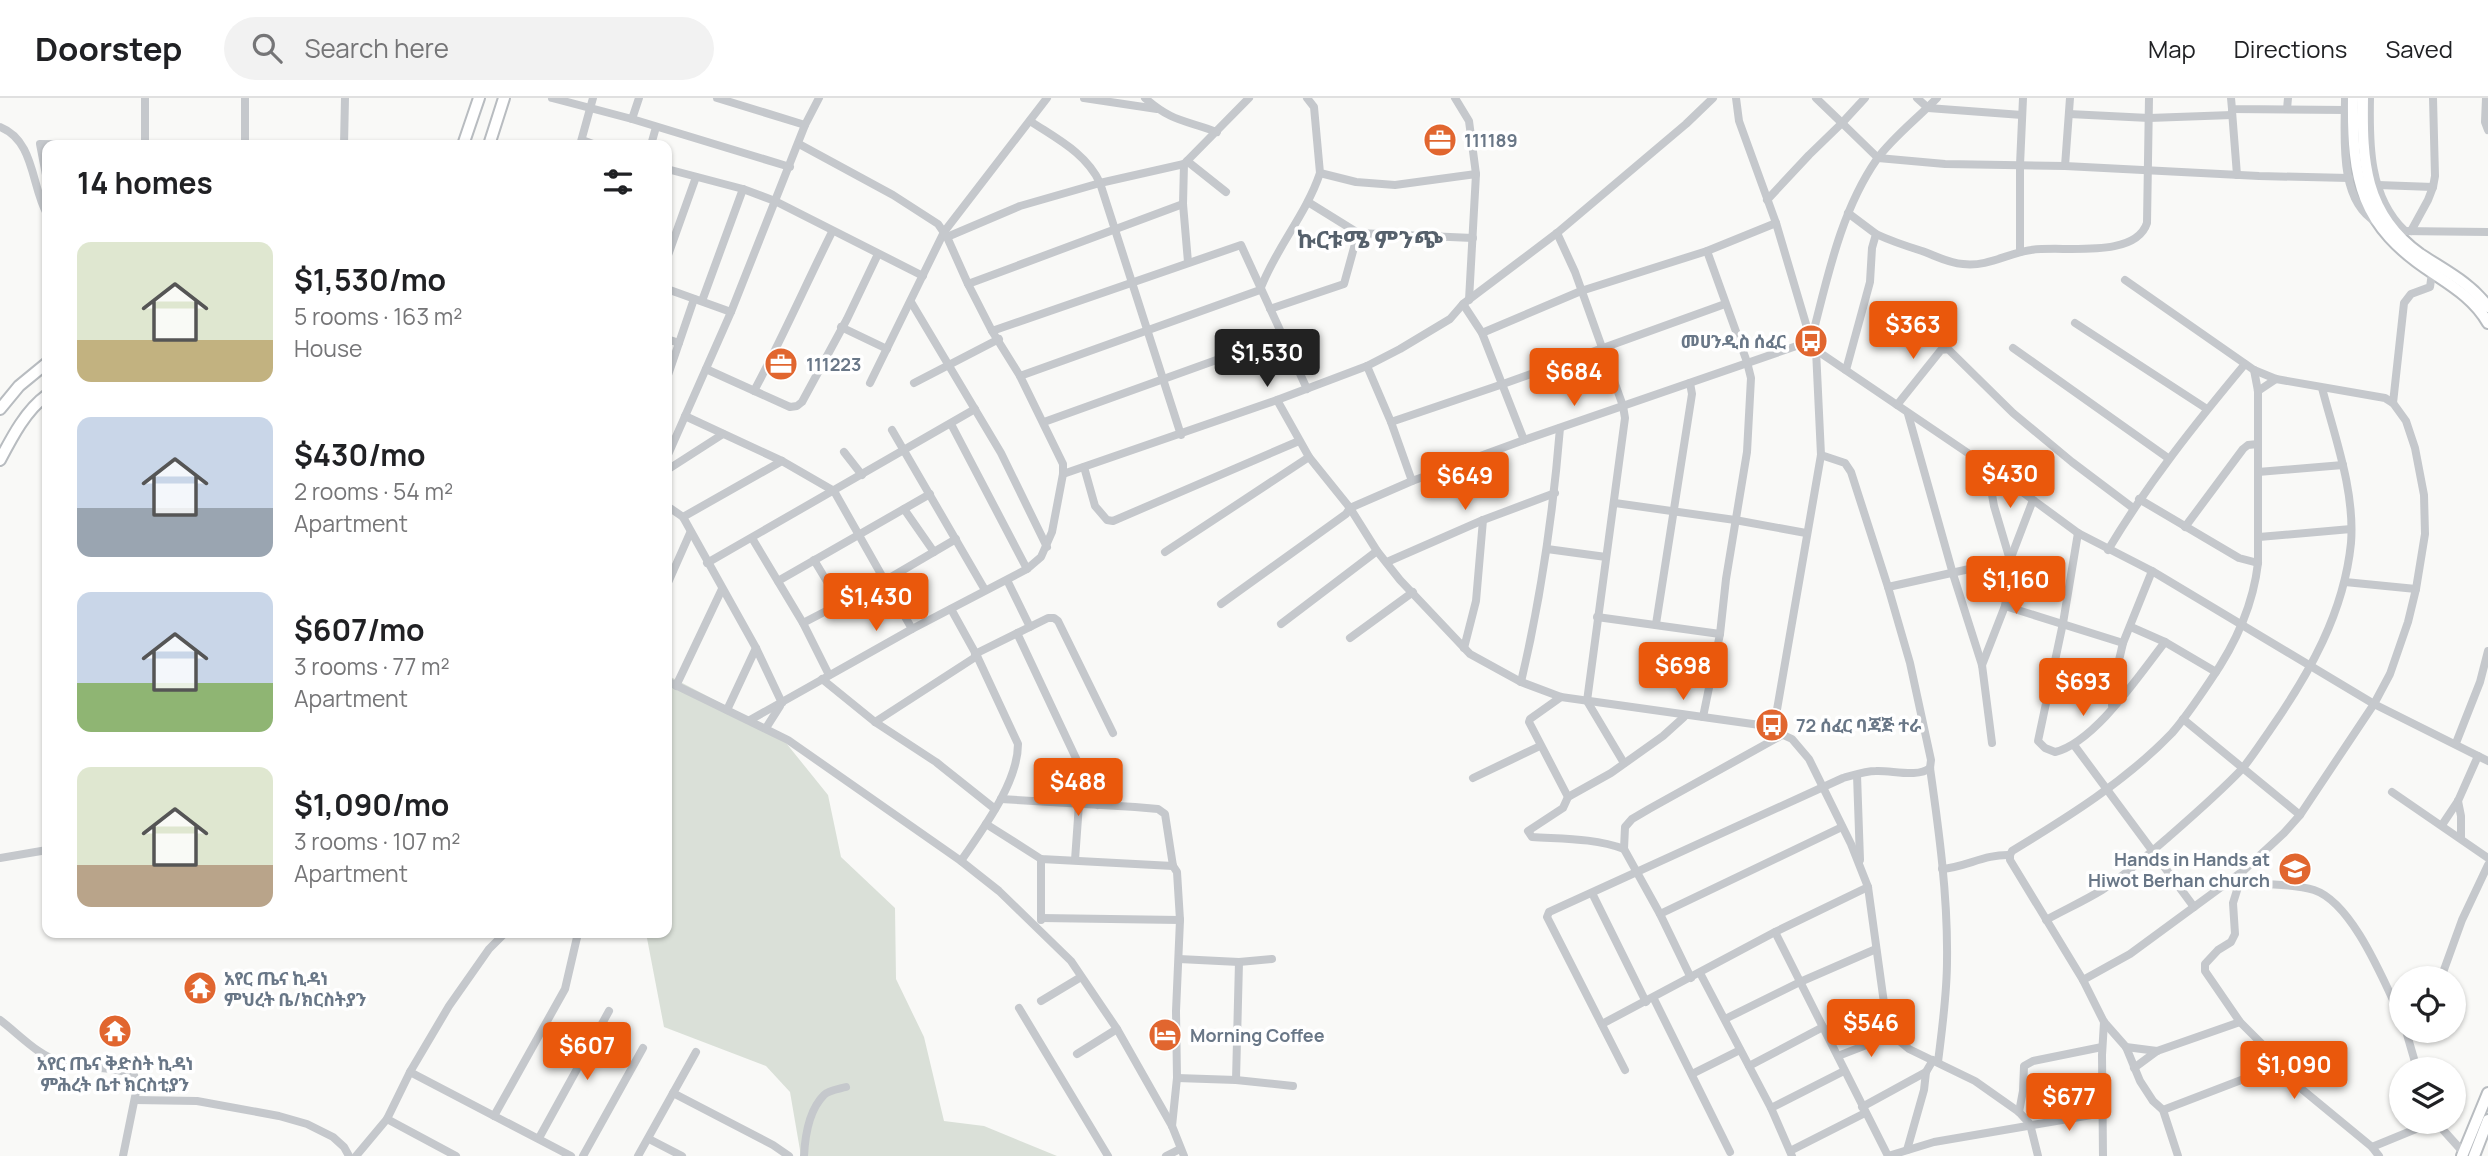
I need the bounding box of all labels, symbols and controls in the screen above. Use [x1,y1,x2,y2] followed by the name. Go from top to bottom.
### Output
[224,17,714,80] search box
[35,26,182,71] text: Doorstep
[248,29,286,67] icon: search
[304,30,449,66] text: Search here
[2148,32,2196,65] text: Map
[2234,32,2347,65] text: Directions
[2385,32,2453,65] text: Saved
[1421,121,1459,159] office icon: 111189
[1464,128,1518,152] place label: 111189
[77,162,213,203] text: 14 homes
[599,163,637,201] icon: filters
[1297,222,1443,255] district label: ኩርቱሜ ምንጭ
[294,259,446,300] text: $1,530/mo
[133,270,217,354] icon: home
[294,300,462,332] text: 5 rooms · 163 m²
[1872,302,1954,361] pin: $363
[1885,308,1941,340] text: $363
[1792,322,1830,360] bus stop icon: መሀንዲስ ሰፈር
[1681,329,1786,353] place label: መሀንዲስ ሰፈር
[1210,330,1324,389] pin: $1,530
[294,332,363,364] text: House
[1231,336,1303,368] text: $1,530
[762,345,800,383] office icon: 111223
[1533,348,1615,408] pin: $684
[806,352,862,376] place label: 111223
[1546,355,1602,387] text: $684
[294,434,426,475] text: $430/mo
[133,445,217,529] icon: home
[1969,450,2051,510] pin: $430
[1424,452,1506,512] pin: $649
[1982,457,2038,489] text: $430
[1437,459,1493,491] text: $649
[294,475,453,507] text: 2 rooms · 54 m²
[294,507,408,539] text: Apartment
[1959,556,2073,616] pin: $1,160
[1982,563,2050,595] text: $1,160
[819,574,933,633] pin: $1,430
[839,580,913,612] text: $1,430
[294,609,425,650] text: $607/mo
[133,620,217,704] icon: home
[1642,642,1724,702] pin: $698
[1655,649,1711,681] text: $698
[294,650,450,682] text: 3 rooms · 77 m²
[2042,658,2124,718] pin: $693
[2055,665,2111,697] text: $693
[294,682,408,714] text: Apartment
[1753,706,1791,744] bus stop icon: 72 ሰፈር ባጃጅ ተራ
[1796,713,1922,737] place label: 72 ሰፈር ባጃጅ ተራ
[1037,758,1119,818] pin: $488
[1050,765,1106,797] text: $488
[294,784,449,825] text: $1,090/mo
[133,795,217,879] icon: home
[294,825,460,857] text: 3 rooms · 107 m²
[2088,847,2270,892] place label: Hands in Hands at Hiwot Berhan church
[2276,850,2314,888] school or university icon: Hands in Hands at Hiwot Berhan church
[294,857,408,889] text: Apartment
[224,966,367,1011] place label: አየር ጤና ኪዳነ ምህረት ቤ/ክርስትያን
[2389,966,2466,1134] map controls
[2389,966,2466,1043] button: locate
[181,969,219,1007] temple icon: አየር ጤና ኪዳነ ምህረት ቤ/ክርስትያን
[1830,1000,1912,1059] pin: $546
[1843,1006,1899,1038] text: $546
[96,1012,134,1050] temple icon: አየር ጤና ቅድስት ኪዳነ ምሕረት ቤተ ክርስቲያን
[1146,1016,1184,1054] hotel icon: Morning Coffee
[546,1023,628,1082] pin: $607
[1190,1023,1325,1047] place label: Morning Coffee
[559,1029,615,1061] text: $607
[2237,1042,2351,1101] pin: $1,090
[2256,1048,2332,1080] text: $1,090
[37,1051,193,1096] place label: አየር ጤና ቅድስት ኪዳነ ምሕረት ቤተ ክርስቲያን
[2389,1057,2466,1134] button: layers
[2028,1074,2110,1133] pin: $677
[2042,1080,2096,1112] text: $677

